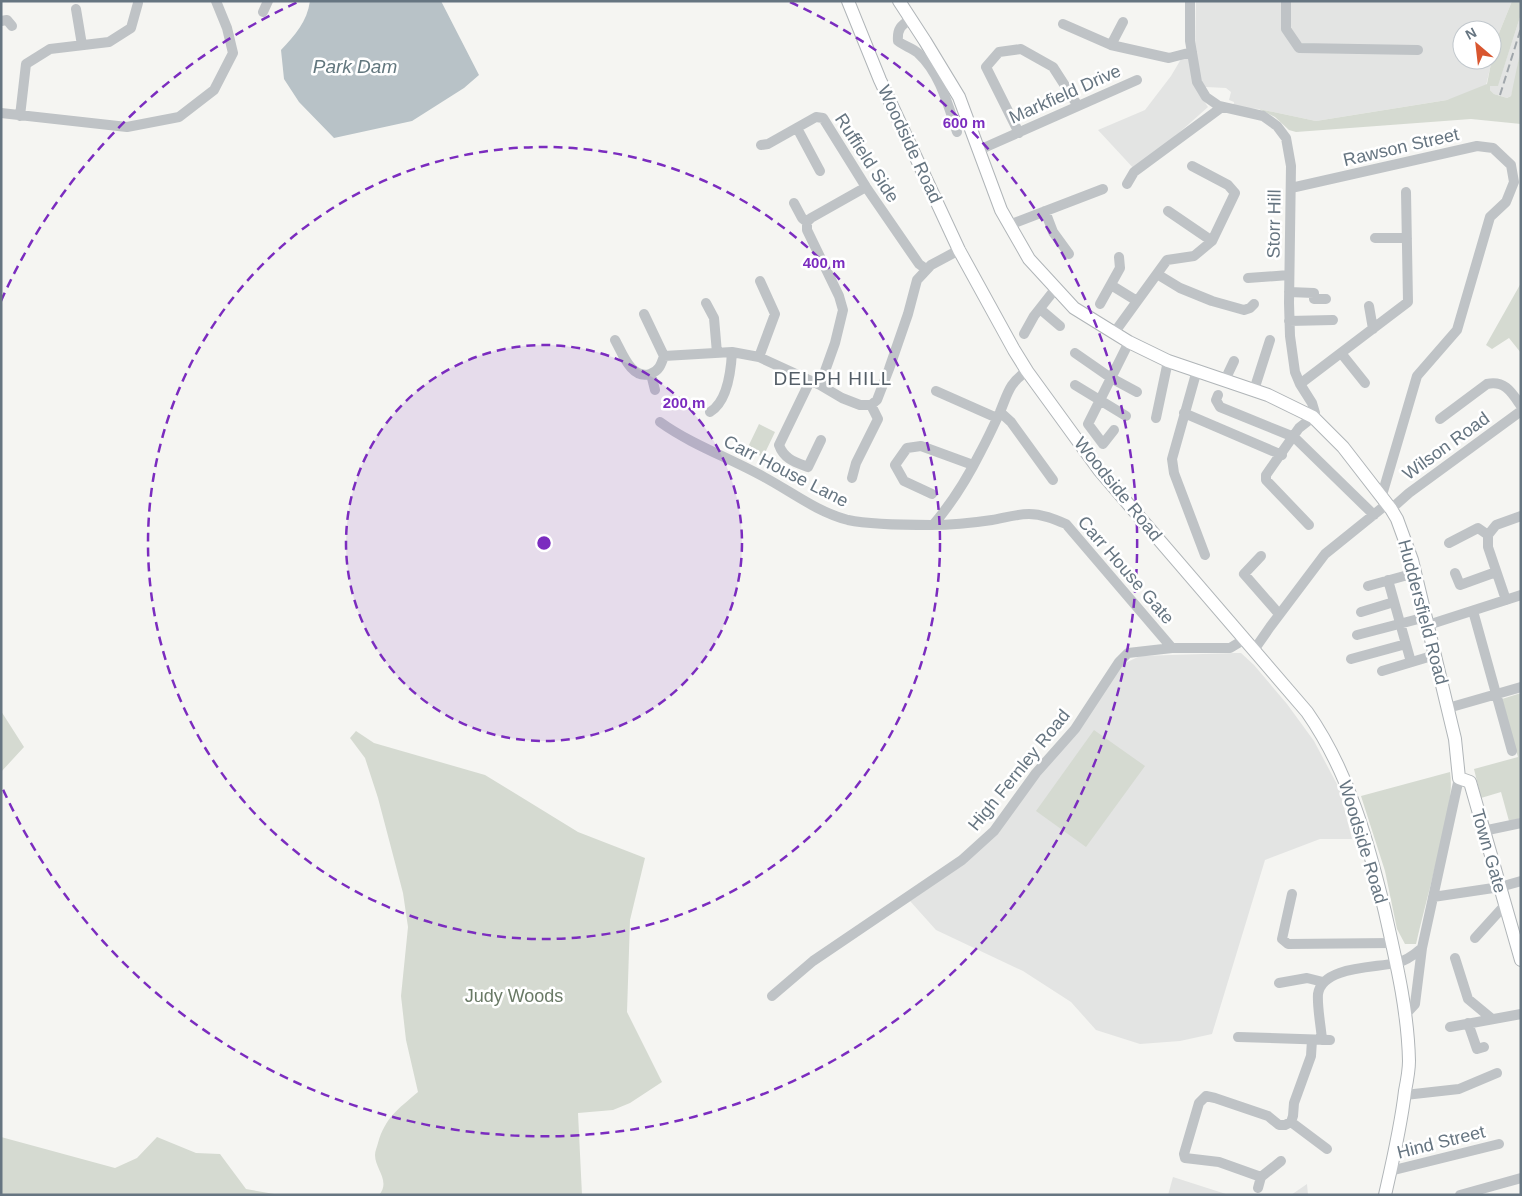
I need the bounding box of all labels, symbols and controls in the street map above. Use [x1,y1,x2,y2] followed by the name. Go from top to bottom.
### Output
[1452,20,1502,70] north arrow
[1463,24,1479,43] text: N
[313,56,397,77] water label: Park Dam
[1006,60,1124,128] street label: Markfield Drive
[874,82,946,206] street label: Woodside Road
[831,110,903,206] street label: Ruffield Side
[943,114,985,131] text: 600 m
[1341,124,1461,170] street label: Rawson Street
[1263,189,1285,259] street label: Storr Hill
[803,254,845,271] text: 400 m
[774,368,892,389] district label: DELPH HILL
[663,394,705,411] text: 200 m
[1399,408,1493,484] street label: Wilson Road
[720,431,852,511] street label: Carr House Lane
[1070,433,1166,545] street label: Woodside Road
[1074,512,1178,628] street label: Carr House Gate
[535,534,553,552] centre of rings
[1394,537,1452,687] street label: Huddersfield Road
[964,705,1074,835] street label: High Fernley Road
[1335,778,1391,906] street label: Woodside Road
[1468,807,1510,895] street label: Town Gate
[465,986,563,1006] park label: Judy Woods
[1395,1121,1487,1163] street label: Hind Street

